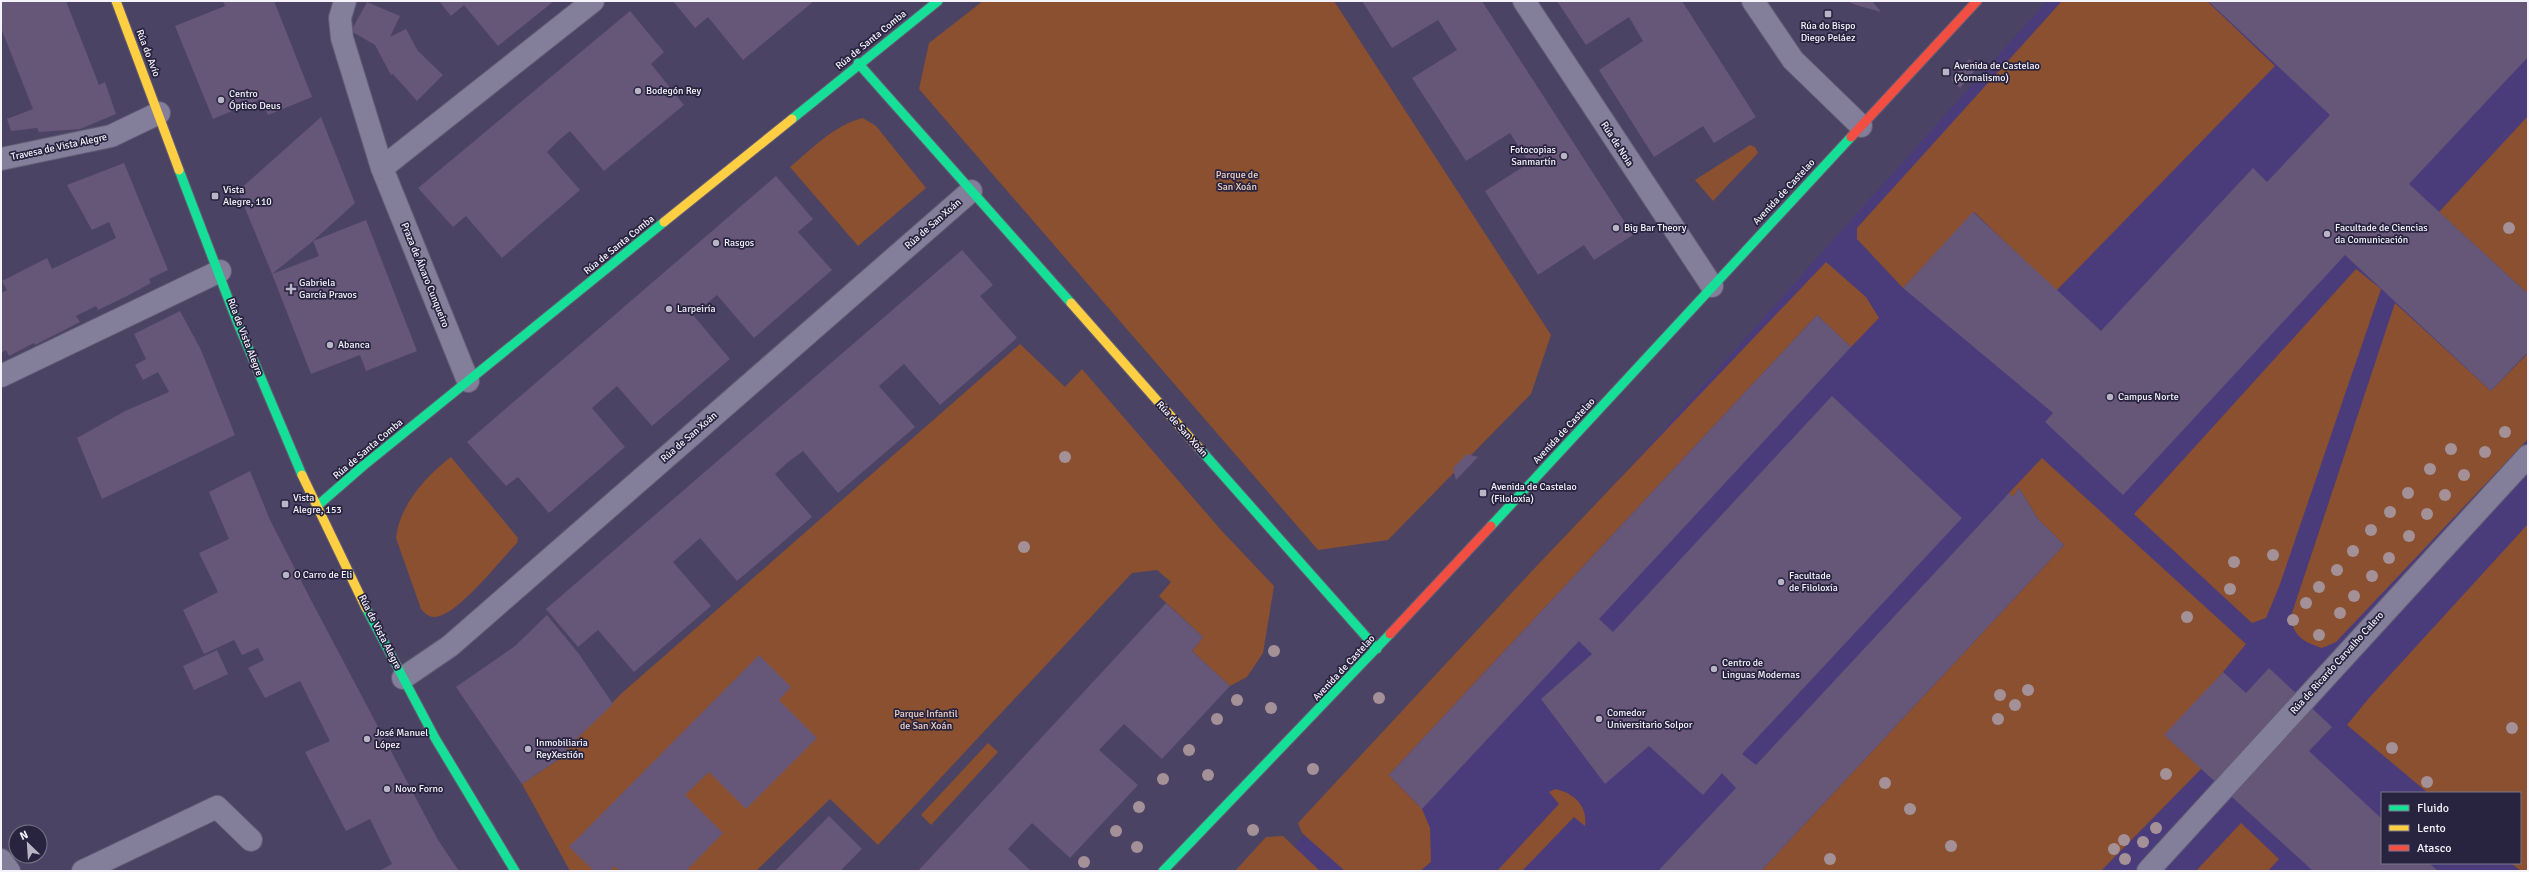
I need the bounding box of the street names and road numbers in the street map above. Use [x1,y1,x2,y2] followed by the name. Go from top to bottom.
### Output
[833,8,909,72] street label: Rúa de Santa Comba
[133,28,163,78] street label: Rúa do Avío
[1598,119,1636,169] street label: Rúa de Noia
[10,131,108,163] street label: Travesa de Vista Alegre
[1750,157,1818,227] street label: Avenida de Castelao
[902,196,964,252] street label: Rúa de San Xoán
[581,213,657,277] street label: Rúa de Santa Comba
[398,221,452,329] street label: Praza de Álvaro Cunqueiro
[225,296,265,378] street label: Rúa de Vista Alegre
[1530,396,1598,466] street label: Avenida de Castelao
[1154,399,1210,459] street label: Rúa de San Xoán
[658,409,720,465] street label: Rúa de San Xoán
[331,416,405,482] street label: Rúa de Santa Comba
[356,593,404,671] street label: Rúa de Vista Alegre
[2288,609,2386,717] street label: Rúa de Ricardo Carvalho Calero
[1310,633,1378,703] street label: Avenida de Castelao

